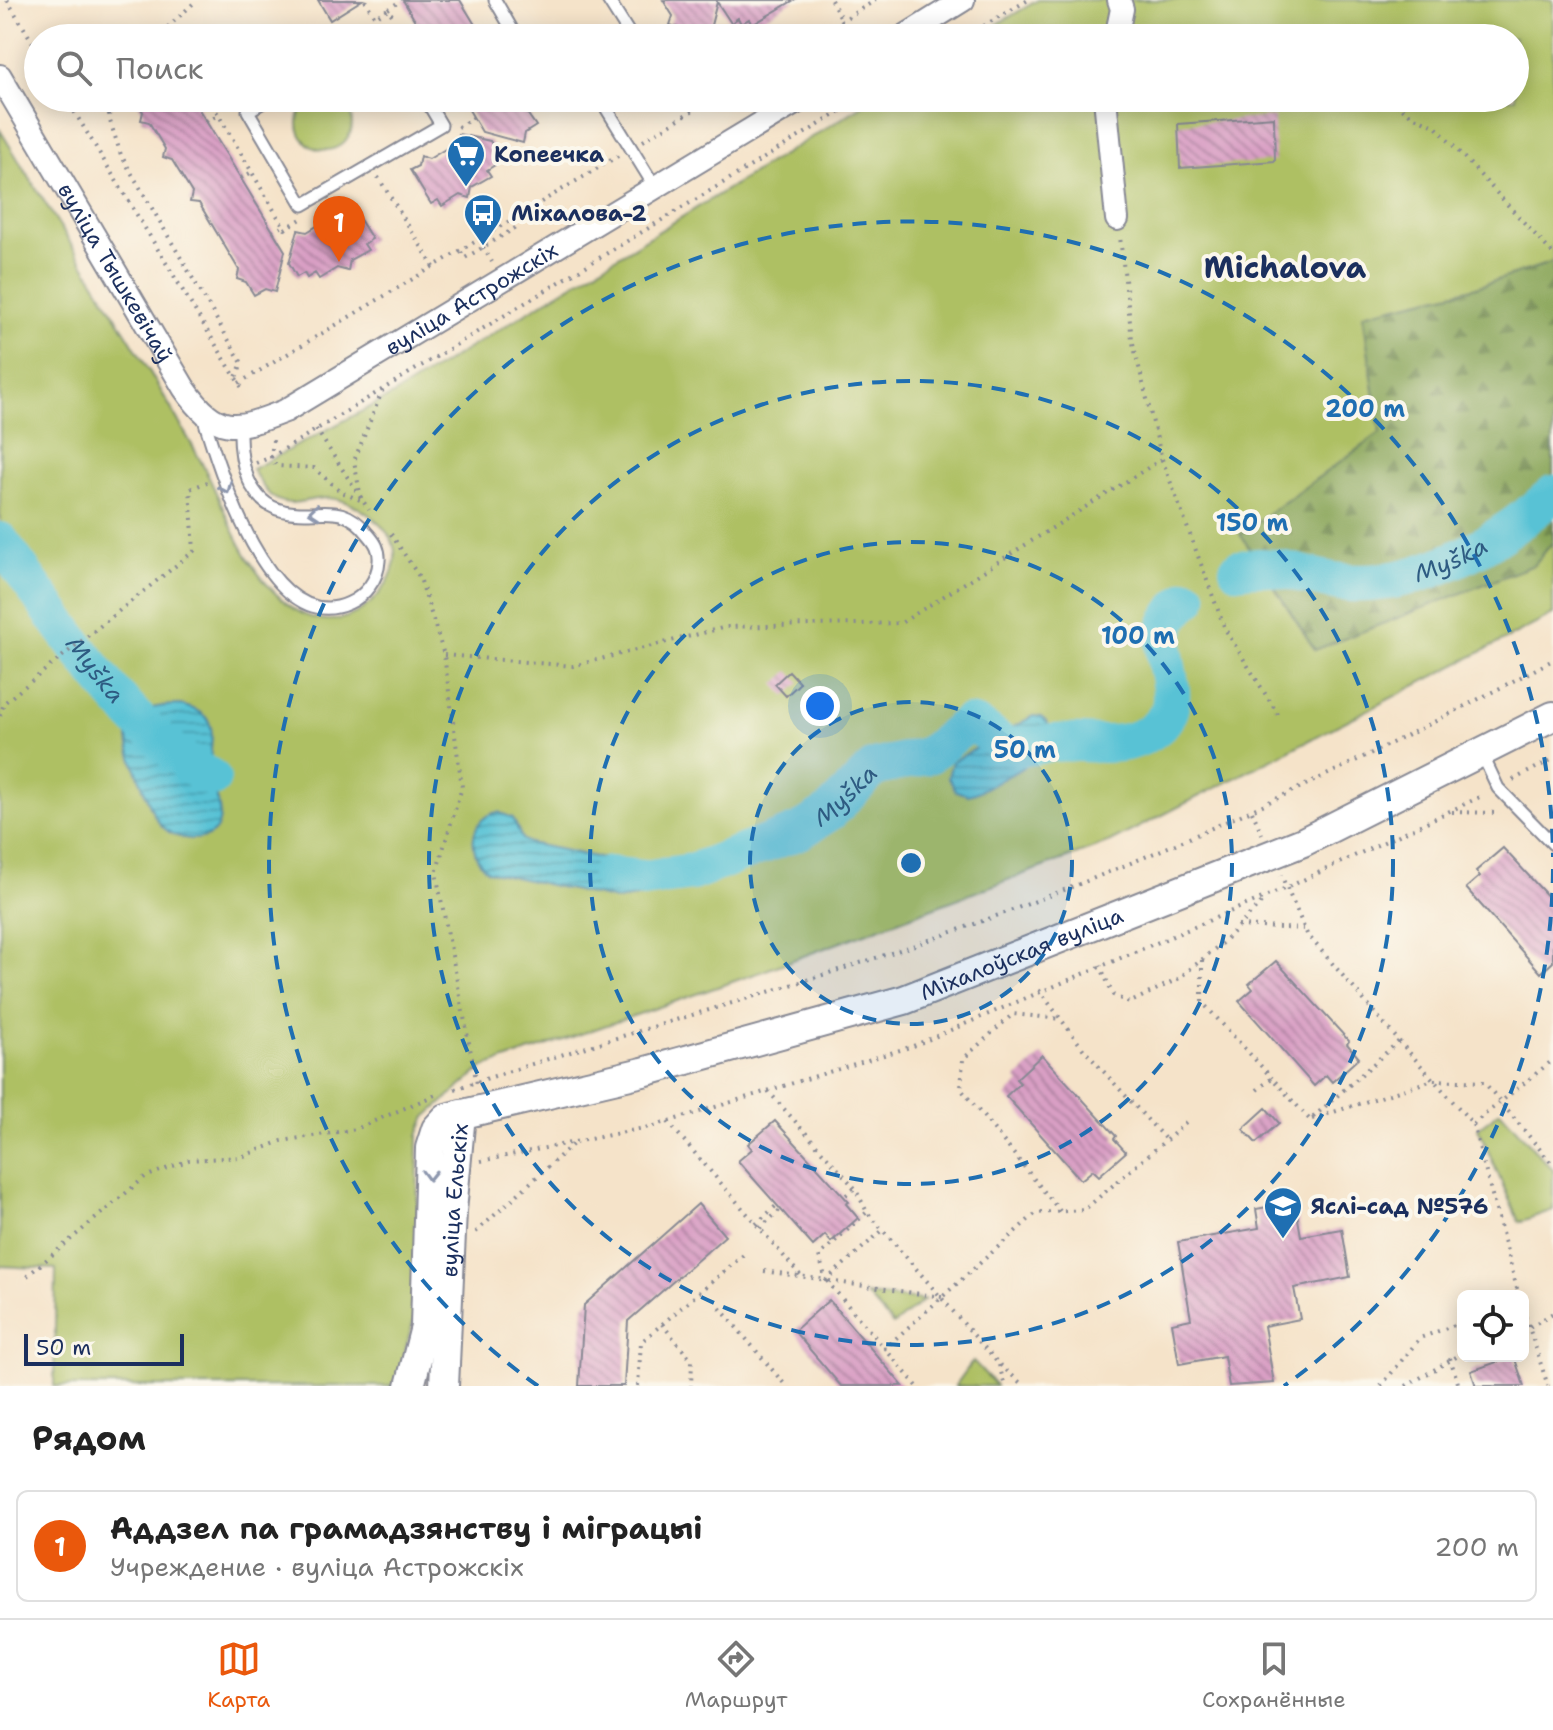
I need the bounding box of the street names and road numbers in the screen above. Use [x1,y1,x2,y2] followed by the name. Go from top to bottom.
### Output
[51,178,180,368] street label: вуліца Тышкевічаў
[380,236,563,362] street label: вуліца Астрожскіх
[916,901,1127,1007] street label: Міхалоўская вуліца
[435,1122,475,1278] street label: вуліца Ельскіх

